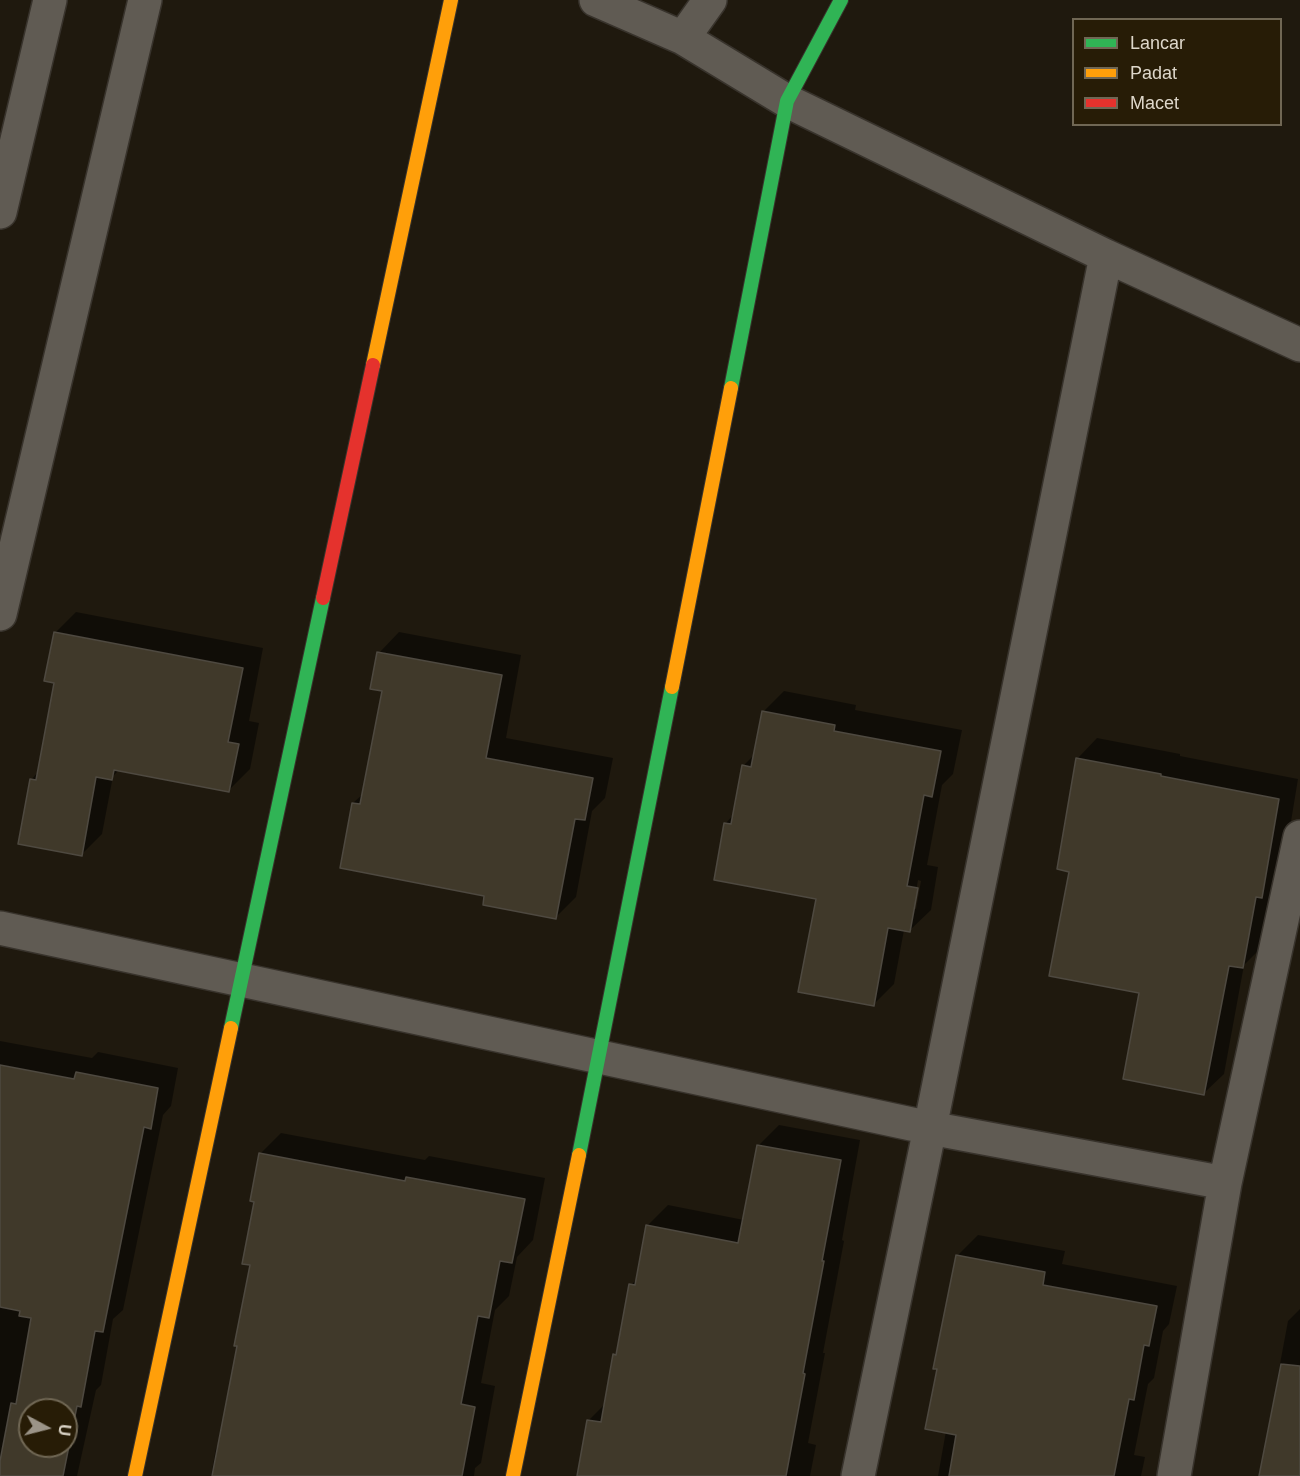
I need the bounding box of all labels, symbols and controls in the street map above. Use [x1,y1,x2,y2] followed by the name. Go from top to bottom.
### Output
[1072,18,1282,126] legend
[1130,33,1185,53] text: Lancar
[1130,63,1177,83] text: Padat
[1130,93,1179,113] text: Macet
[18,1398,78,1458] north arrow
[55,1423,74,1437] text: U

